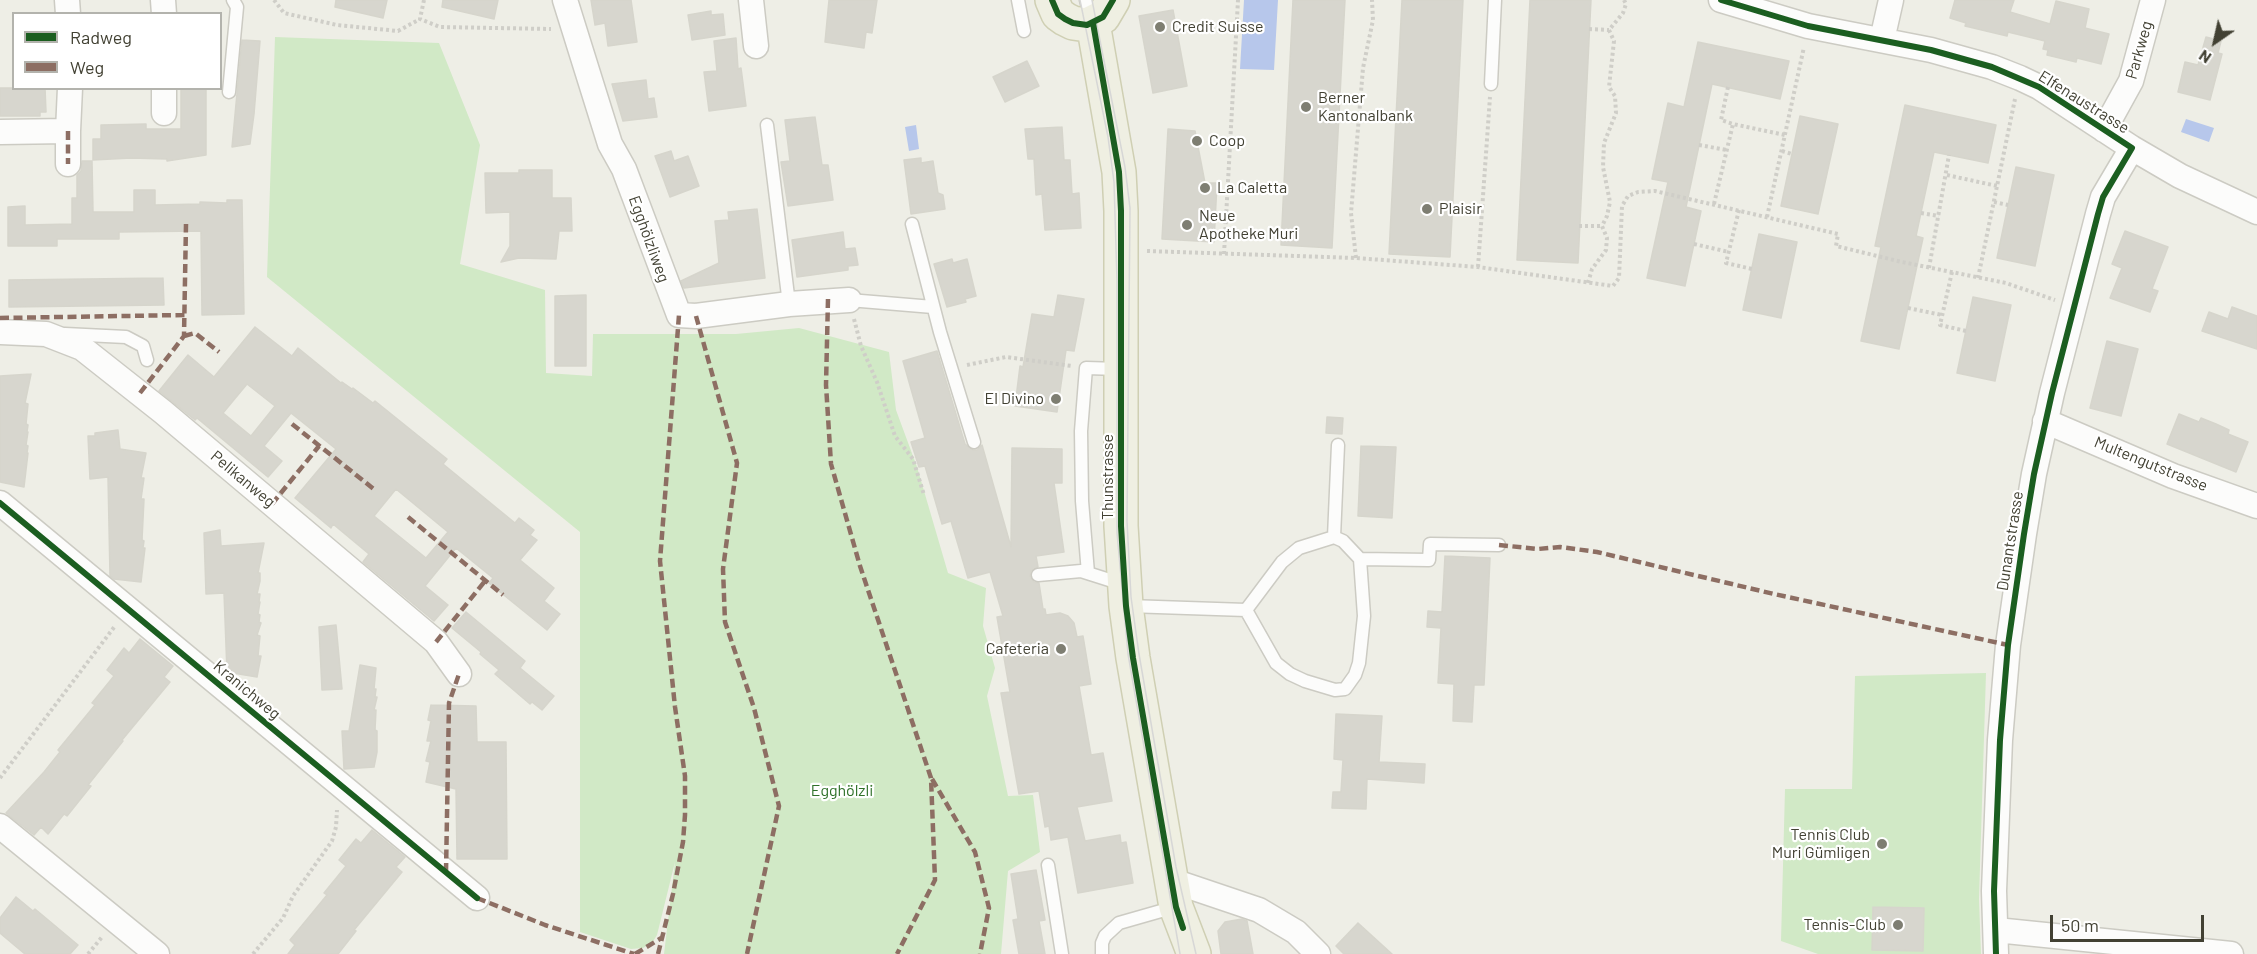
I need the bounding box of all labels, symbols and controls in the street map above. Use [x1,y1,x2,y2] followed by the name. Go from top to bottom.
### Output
[12,12,222,90] legend
[2185,12,2245,72] north arrow
[1172,17,1264,37] place label: Credit Suisse
[2122,19,2156,81] street label: Parkweg
[1153,20,1167,34] marker: Credit Suisse
[70,26,132,48] text: Radweg
[2195,46,2214,68] text: N
[70,56,104,78] text: Weg
[2035,66,2133,138] street label: Elfenaustrasse
[1318,88,1413,126] place label: Berner Kantonalbank
[1299,100,1313,114] marker: Berner Kantonalbank
[1209,131,1245,151] place label: Coop
[1190,134,1204,148] marker: Coop
[1217,178,1287,198] place label: La Caletta
[1198,181,1212,195] marker: La Caletta
[624,193,674,285] street label: Egghölzliweg
[1439,199,1482,219] place label: Plaisir
[1420,202,1434,216] marker: Plaisir
[1199,206,1298,244] place label: Neue Apotheke Muri
[1180,218,1194,232] marker: Neue Apotheke Muri
[985,389,1044,409] place label: El Divino
[1049,392,1063,406] marker: El Divino
[2092,433,2210,495] street label: Multengutstrasse
[1098,434,1118,520] street label: Thunstrasse
[207,446,279,512] street label: Pelikanweg
[1993,490,2027,592] street label: Dunantstrasse
[986,639,1049,659] place label: Cafeteria
[1054,642,1068,656] marker: Cafeteria
[210,656,284,724] street label: Kranichweg
[811,781,873,801] park label: Egghölzli
[1772,825,1870,863] place label: Tennis Club Muri Gümligen
[1875,837,1889,851] marker: Tennis Club Muri Gümligen
[2053,903,2208,941] scale bar
[2061,914,2099,936] text: 50 m
[1803,915,1886,935] place label: Tennis-Club
[1891,918,1905,932] marker: Tennis-Club

